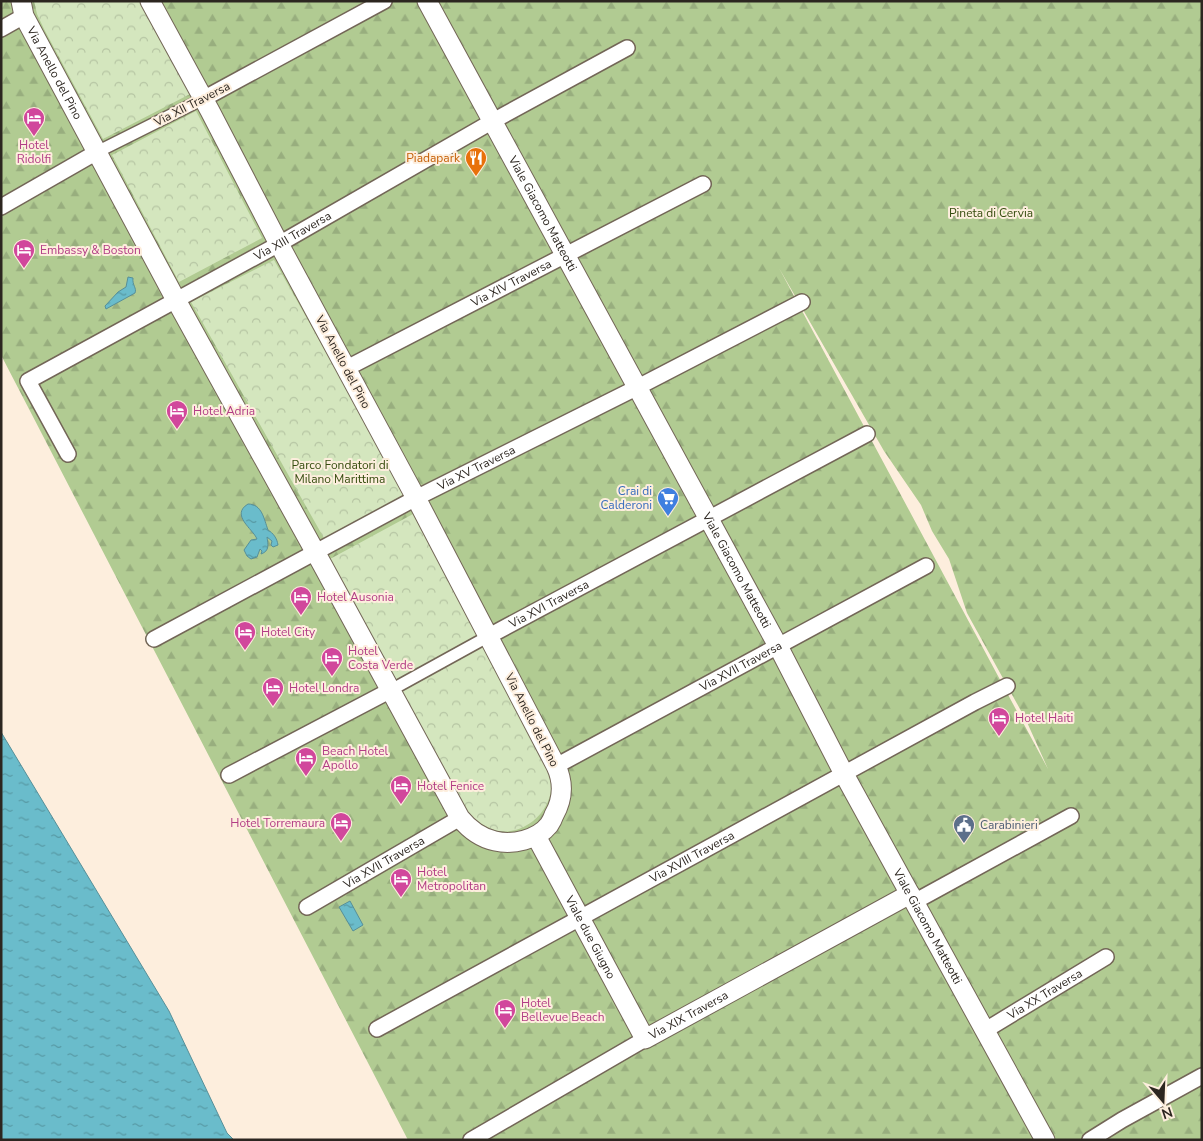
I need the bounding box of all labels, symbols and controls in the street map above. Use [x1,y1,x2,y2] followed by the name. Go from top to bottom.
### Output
[23,23,86,123] street label: Via Anello del Pino
[150,78,233,130] street label: Via XII Traversa
[22,106,46,137] hotel icon: Hotel Ridolfi
[17,137,51,167] place label: Hotel Ridolfi
[464,146,488,177] restaurant icon: Piadapark
[406,150,461,166] place label: Piadapark
[504,152,581,274] street label: Viale Giacomo Matteotti
[949,205,1033,221] park label: Pineta di Cervia
[250,208,334,265] street label: Via XIII Traversa
[12,238,36,269] hotel icon: Embassy & Boston
[40,242,141,258] place label: Embassy & Boston
[467,256,554,311] street label: Via XIV Traversa
[311,312,374,412] street label: Via Anello del Pino
[165,399,189,430] hotel icon: Hotel Adria
[193,403,255,419] place label: Hotel Adria
[434,442,518,495] street label: Via XV Traversa
[291,457,389,487] park label: Parco Fondatori di Milano Marittima
[600,483,652,513] place label: Crai di Calderoni
[656,486,680,517] supermarket icon: Crai di Calderoni
[698,509,775,631] street label: Viale Giacomo Matteotti
[505,576,592,632] street label: Via XVI Traversa
[289,585,313,616] hotel icon: Hotel Ausonia
[317,589,394,605] place label: Hotel Ausonia
[233,620,257,651] hotel icon: Hotel City
[261,624,316,640] place label: Hotel City
[696,637,785,695] street label: Via XVII Traversa
[348,643,413,673] place label: Hotel Costa Verde
[320,646,344,677] hotel icon: Hotel Costa Verde
[501,670,563,770] street label: Via Anello del Pino
[261,676,285,707] hotel icon: Hotel Londra
[289,680,359,696] place label: Hotel Londra
[987,706,1011,737] hotel icon: Hotel Haiti
[1015,710,1073,726] place label: Hotel Haiti
[322,743,389,773] place label: Beach Hotel Apollo
[294,746,318,777] hotel icon: Beach Hotel Apollo
[389,774,413,805] hotel icon: Hotel Fenice
[417,778,484,794] place label: Hotel Fenice
[329,811,353,842] hotel icon: Hotel Torremaura
[952,813,976,844] public building icon: Carabinieri
[230,815,325,831] place label: Hotel Torremaura
[980,817,1038,833] place label: Carabinieri
[646,827,737,887] street label: Via XVIII Traversa
[340,832,427,893] street label: Via XVII Traversa
[417,864,486,894] place label: Hotel Metropolitan
[889,865,966,987] street label: Viale Giacomo Matteotti
[389,867,413,898] hotel icon: Hotel Metropolitan
[561,892,619,982] street label: Viale due Giugno
[1003,965,1085,1024] street label: Via XX Traversa
[645,987,731,1044] street label: Via XIX Traversa
[521,995,604,1025] place label: Hotel Bellevue Beach
[493,998,517,1029] hotel icon: Hotel Bellevue Beach
[1138,1076,1188,1126] north arrow
[1159,1102,1175,1124] text: N

